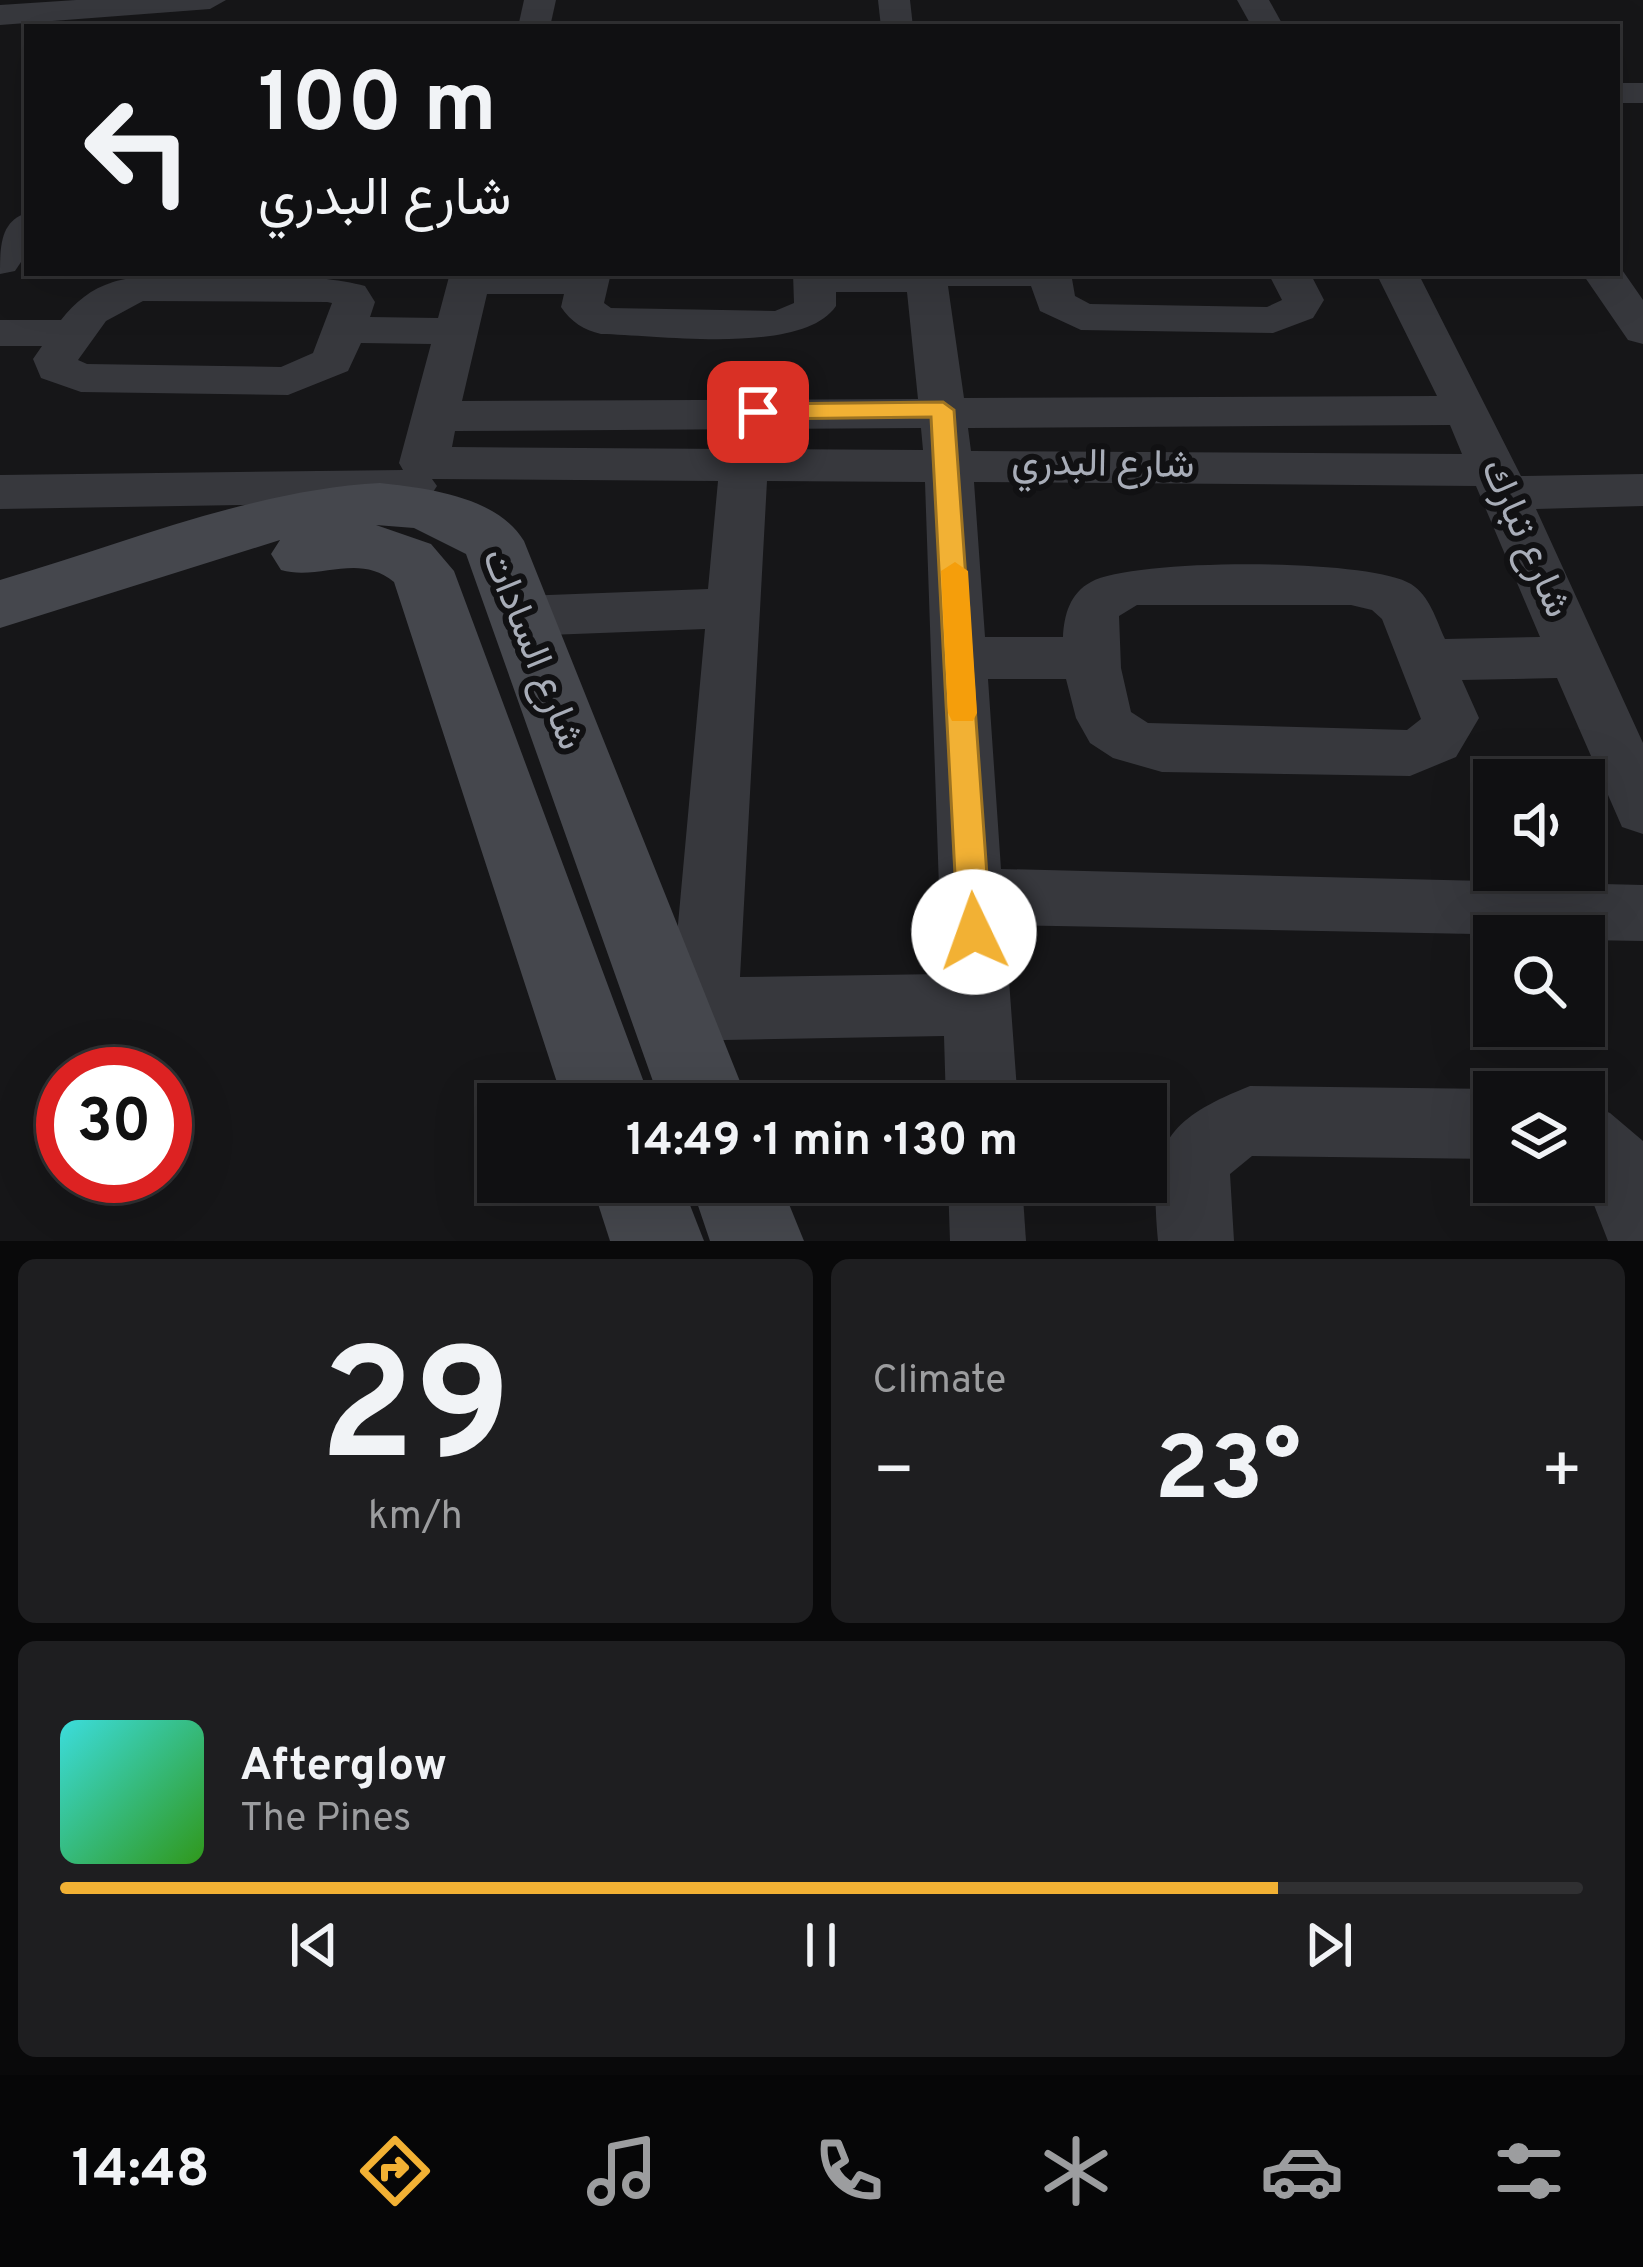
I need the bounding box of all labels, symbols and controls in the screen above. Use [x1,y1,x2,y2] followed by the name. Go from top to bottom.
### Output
[258,55,497,161] text: 100 m
[60,72,216,228] icon: left
[258,166,511,235] text: شارع البدري
[707,361,809,463] pin
[725,379,791,445] icon: arrive
[1011,440,1195,495] street label: شارع البدري
[1467,452,1581,626] street label: شارع تبارك
[468,542,594,758] street label: شارع السادات
[1473,759,1605,1203] map controls
[1473,759,1605,891] button: sound
[911,869,1037,995] position arrow
[1473,915,1605,1047] button: search
[36,1047,192,1203] speed limit sign: 30
[1473,1071,1605,1203] button: layers
[626,1114,1018,1171] text: 14:49 · 1 min · 130 m
[320,1317,511,1515] text: 29
[873,1358,1006,1407] text: Climate
[1155,1418,1301,1531] text: 23°
[873,1433,915,1516] text: −
[1540,1433,1583,1516] text: +
[368,1494,463,1543] text: km/h
[240,1739,447,1796] text: Afterglow
[240,1796,411,1845] text: The Pines
[281,1912,347,1978] icon: previous
[788,1912,854,1978] icon: pause
[1296,1912,1362,1978] icon: next
[353,2129,437,2213] icon: directions
[580,2129,664,2213] icon: music
[807,2129,891,2213] icon: phone
[1034,2129,1118,2213] icon: climate
[1260,2129,1344,2213] icon: car
[1487,2129,1571,2213] icon: filters
[71,2137,210,2206] text: 14:48

